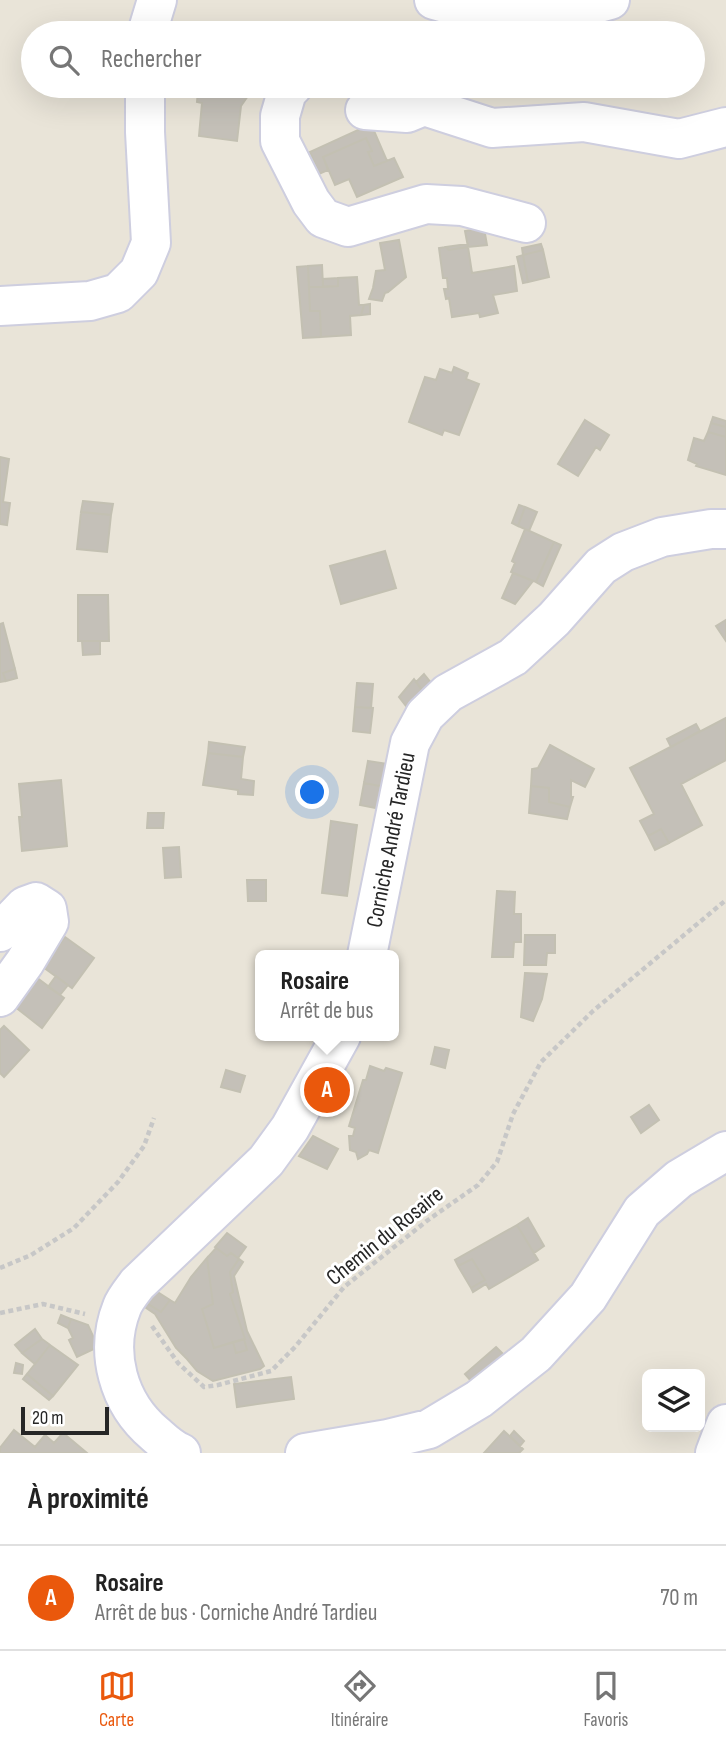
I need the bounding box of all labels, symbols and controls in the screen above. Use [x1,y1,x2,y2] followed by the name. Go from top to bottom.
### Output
[21,21,705,98] search box
[45,41,83,79] icon: search
[101,44,202,75] text: Rechercher
[360,750,422,930] street label: Corniche André Tardieu
[295,775,329,809] your location
[255,950,399,1041] popup
[281,966,349,997] text: Rosaire
[281,997,373,1025] text: Arrêt de bus
[304,1064,350,1116] pin: A
[321,1180,449,1292] street label: Chemin du Rosaire
[642,1369,705,1432] map controls
[642,1369,705,1432] button: layers
[21,1404,108,1436] scale bar
[32,1407,64,1430] text: 20 m
[28,1481,149,1517] text: À proximité
[95,1568,164,1599] text: Rosaire
[46,1584,56,1612] text: A
[660,1584,698,1612] text: 70 m
[95,1599,377,1627] text: Arrêt de bus · Corniche André Tardieu
[98,1667,136,1732] tab: Carte
[331,1667,388,1732] tab: Itinéraire
[584,1667,628,1732] tab: Favoris

